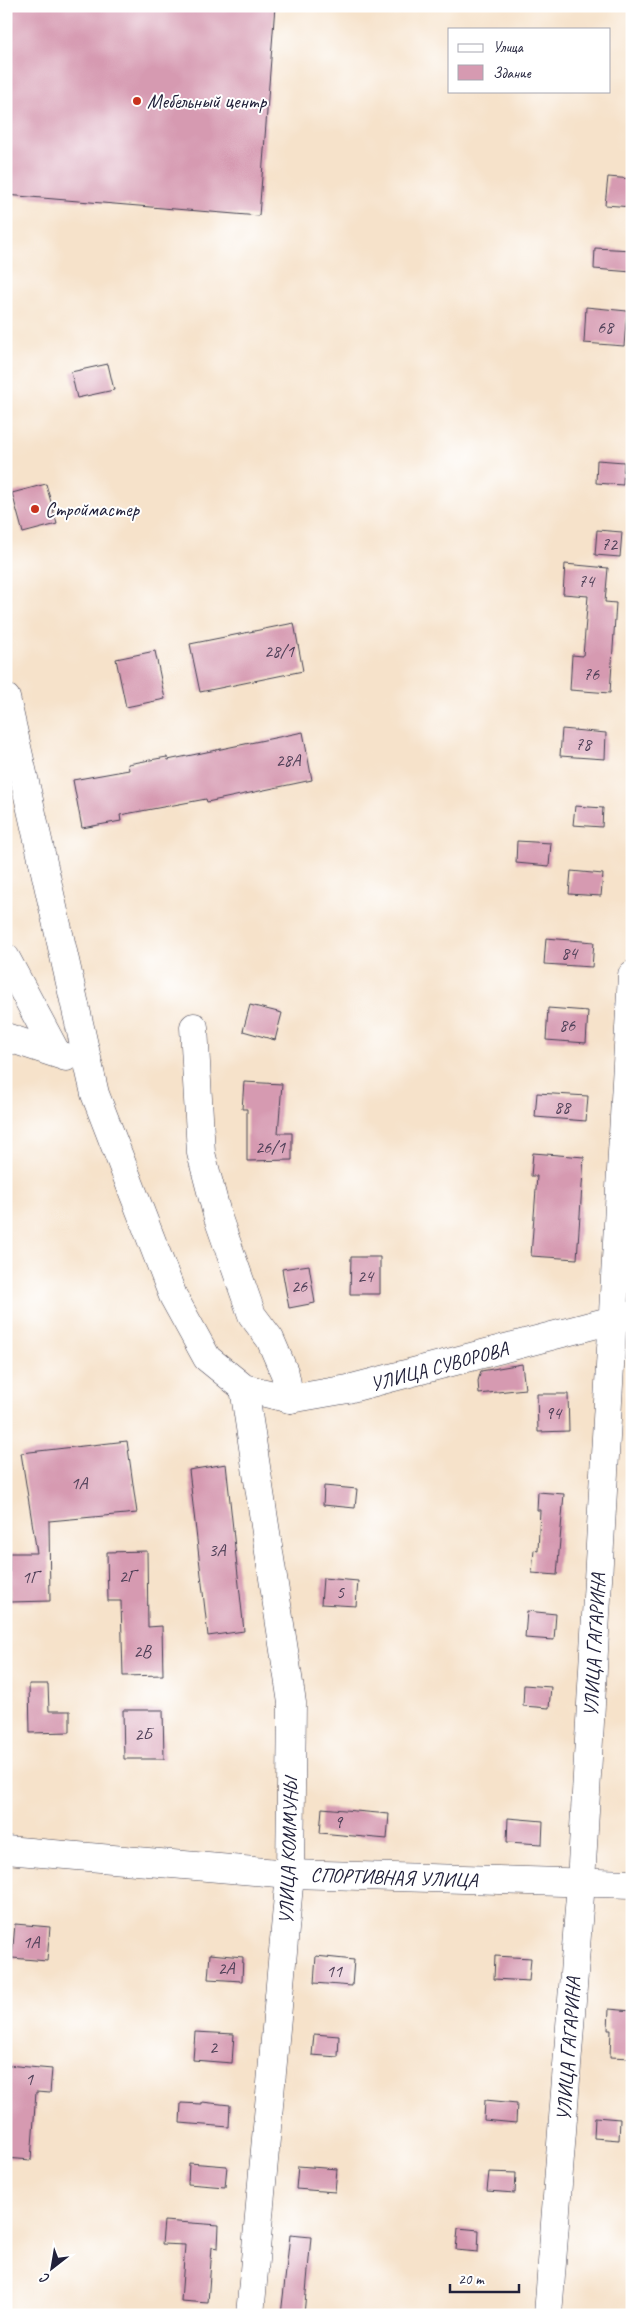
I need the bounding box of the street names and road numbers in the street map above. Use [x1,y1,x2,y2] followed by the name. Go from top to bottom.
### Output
[368,1336,512,1397] street label: УЛИЦА СУВОРОВА
[578,1572,611,1717] street label: УЛИЦА ГАГАРИНА
[273,1774,304,1925] street label: УЛИЦА КОММУНЫ
[310,1862,479,1893] street label: СПОРТИВНАЯ УЛИЦА
[551,1976,586,2122] street label: УЛИЦА ГАГАРИНА

